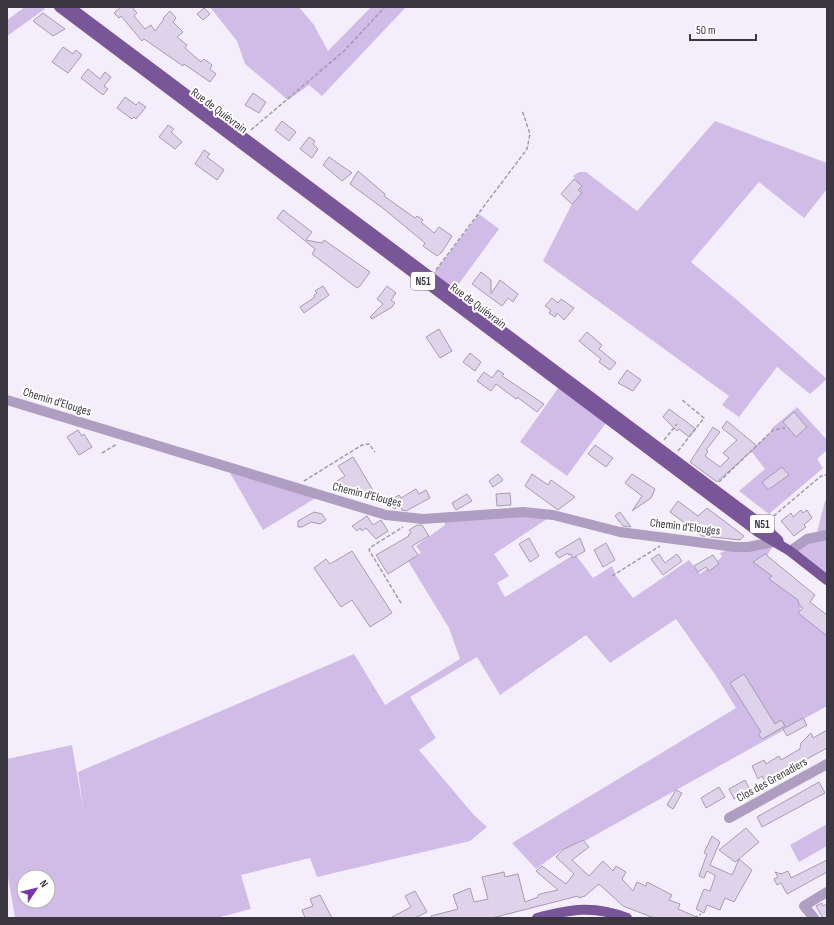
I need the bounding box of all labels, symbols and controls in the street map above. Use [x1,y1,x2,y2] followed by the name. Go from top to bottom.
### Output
[690,16,756,42] scale bar
[696,23,716,38] text: 50 m
[188,85,250,137] street label: Rue de Quiévrain
[411,272,435,290] road number: N51
[447,280,509,332] street label: Rue de Quiévrain
[21,384,93,420] street label: Chemin d'Elouges
[331,479,403,511] street label: Chemin d'Elouges
[649,515,721,539] street label: Chemin d'Elouges
[750,515,774,533] road number: N51
[734,754,810,806] street label: Clos des Grenadiers
[16,869,56,909] north arrow
[37,877,51,890] text: N

